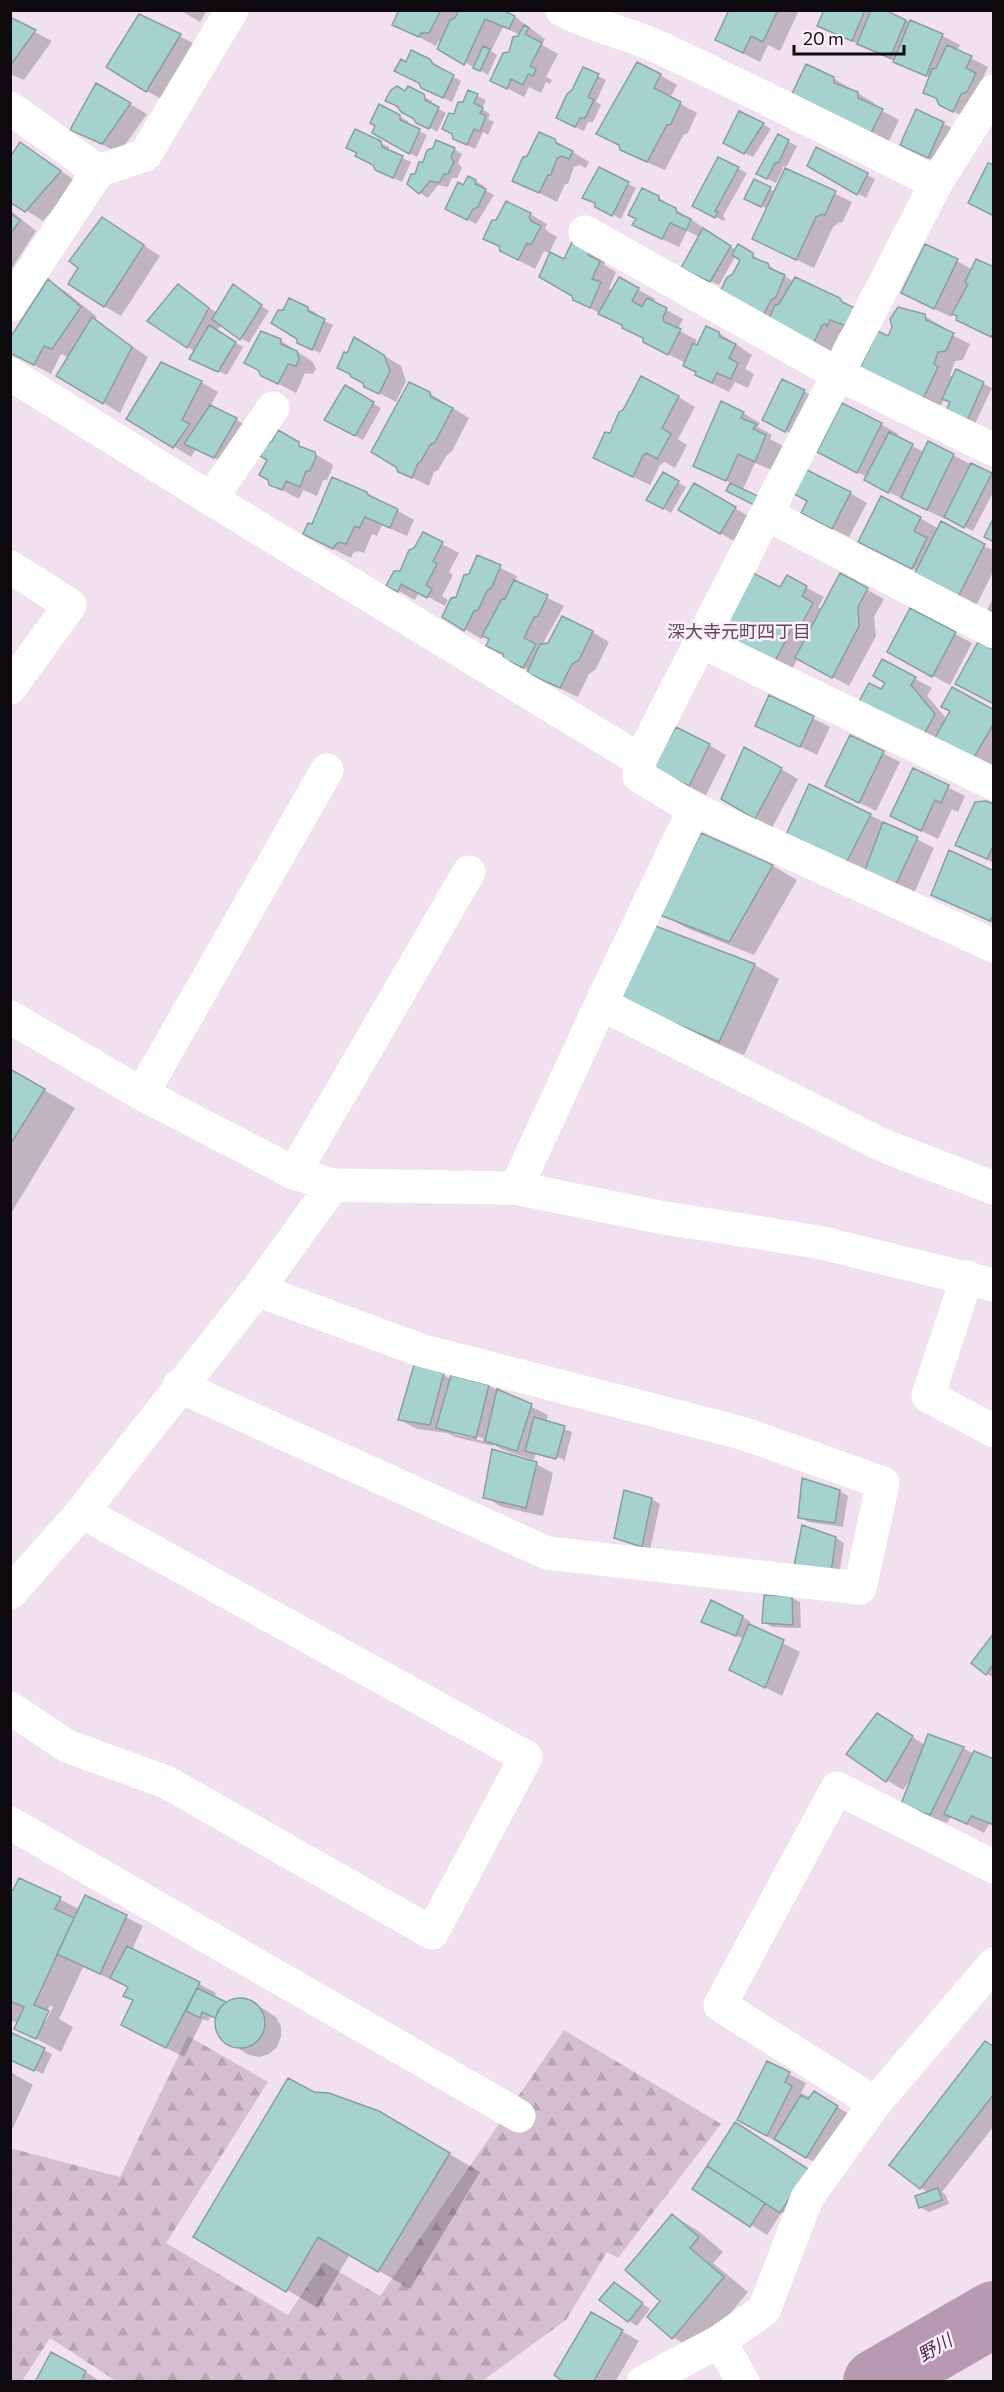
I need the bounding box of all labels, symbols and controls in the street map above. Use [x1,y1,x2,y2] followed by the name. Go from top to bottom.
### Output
[794,18,904,56] scale bar
[803,27,844,49] text: 20 m
[667,620,811,642] district label: 深大寺元町四丁目
[913,2328,957,2366] water label: 野川

